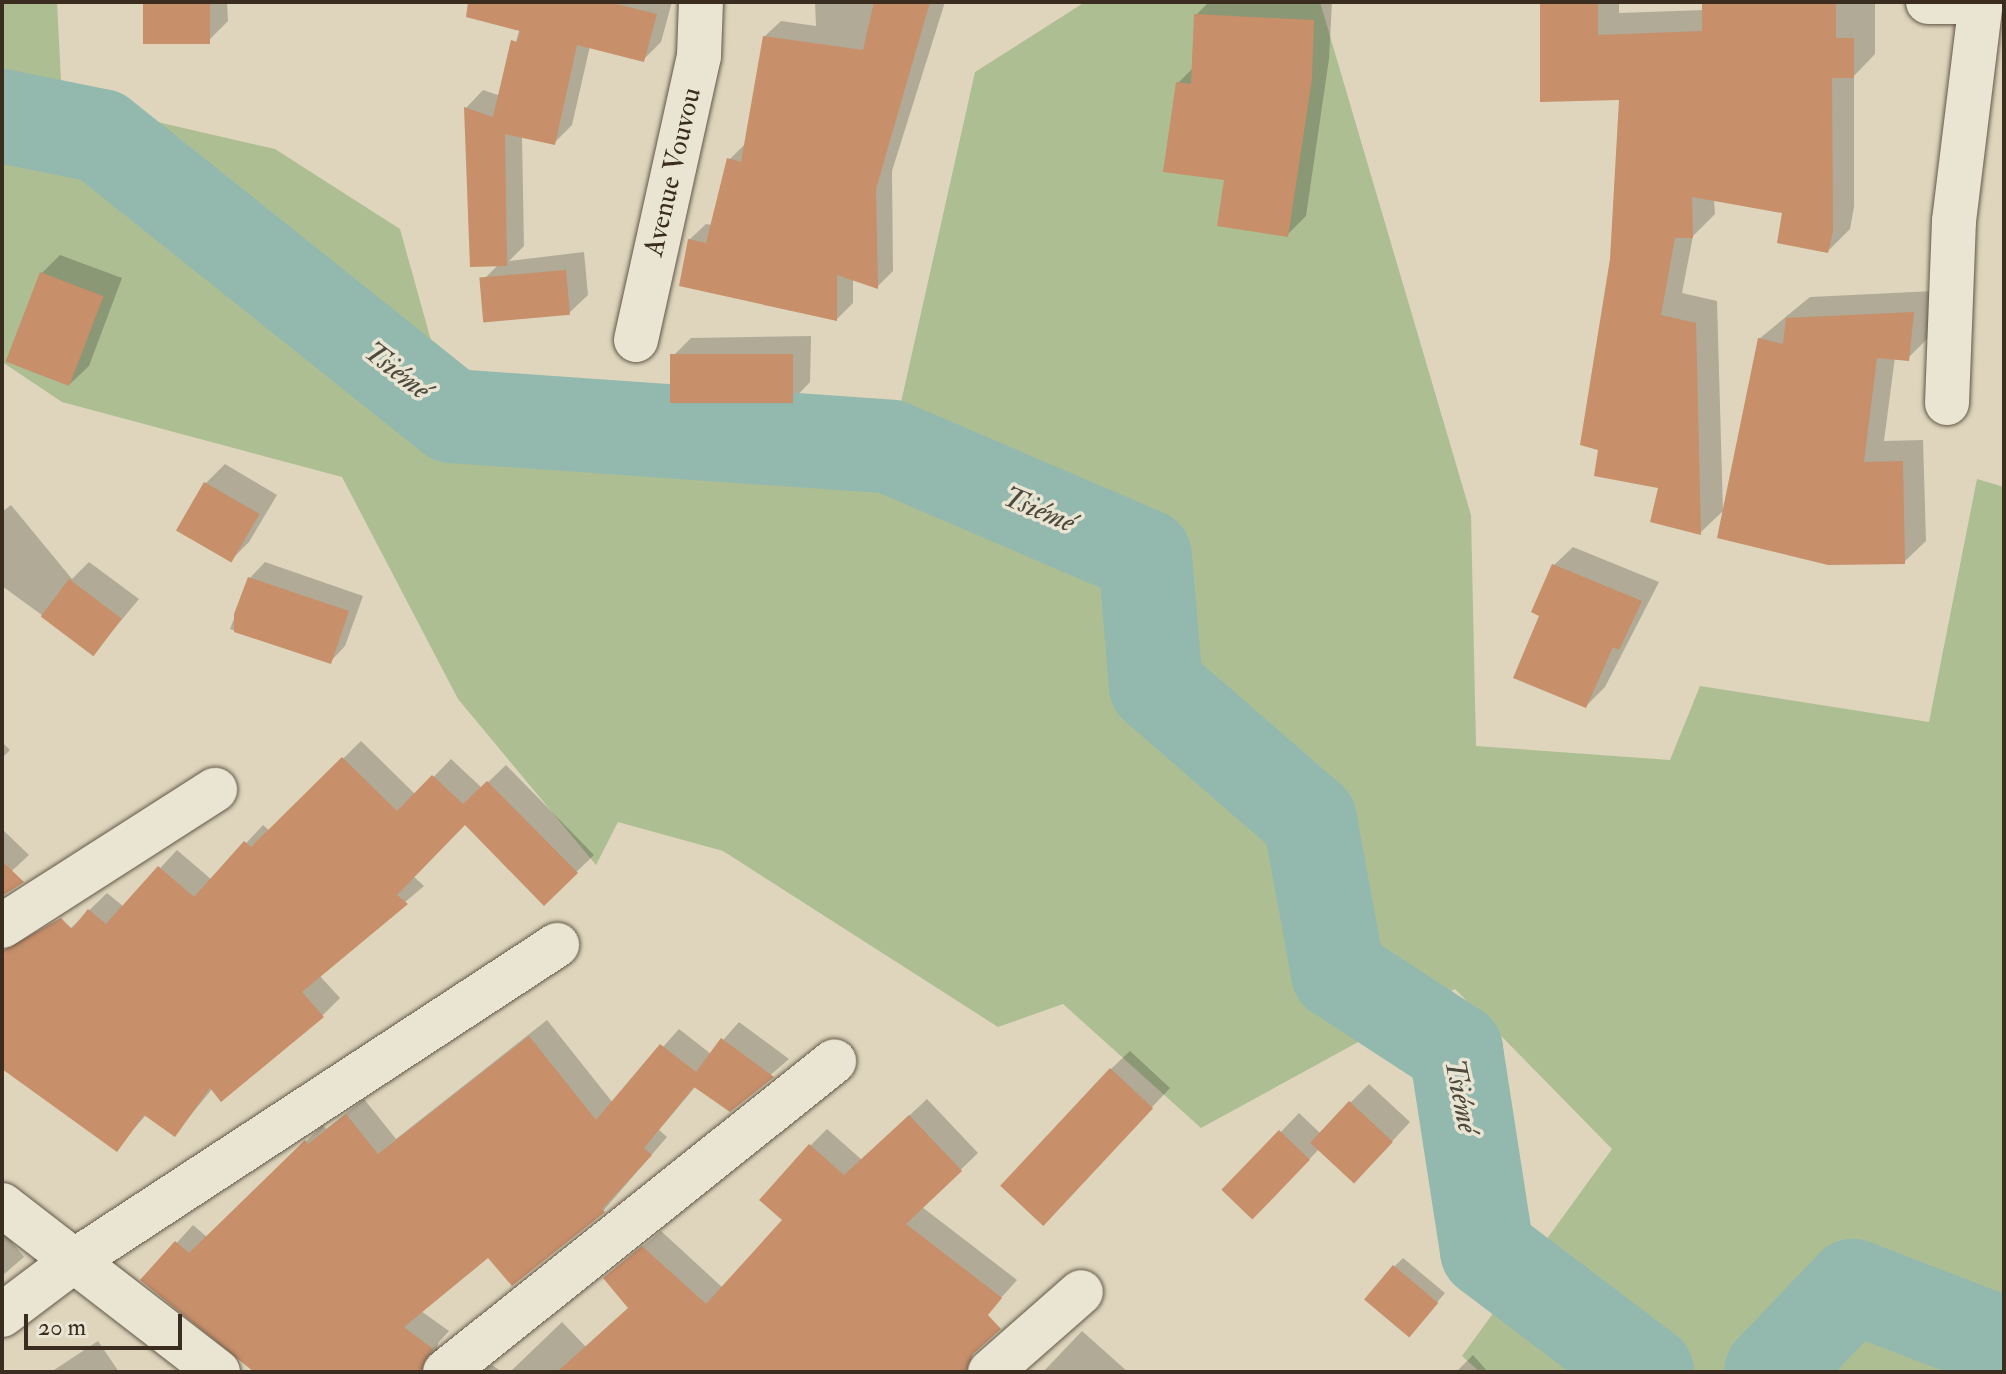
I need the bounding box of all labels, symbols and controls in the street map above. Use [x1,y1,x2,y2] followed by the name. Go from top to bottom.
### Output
[637,84,709,260] street label: Avenue Vouvou
[357,334,437,408] water label: Tsiémé
[998,479,1080,541] water label: Tsiémé
[1436,1056,1486,1136] water label: Tsiémé
[28,1298,186,1348] scale bar
[38,1312,86,1343] text: 20 m

